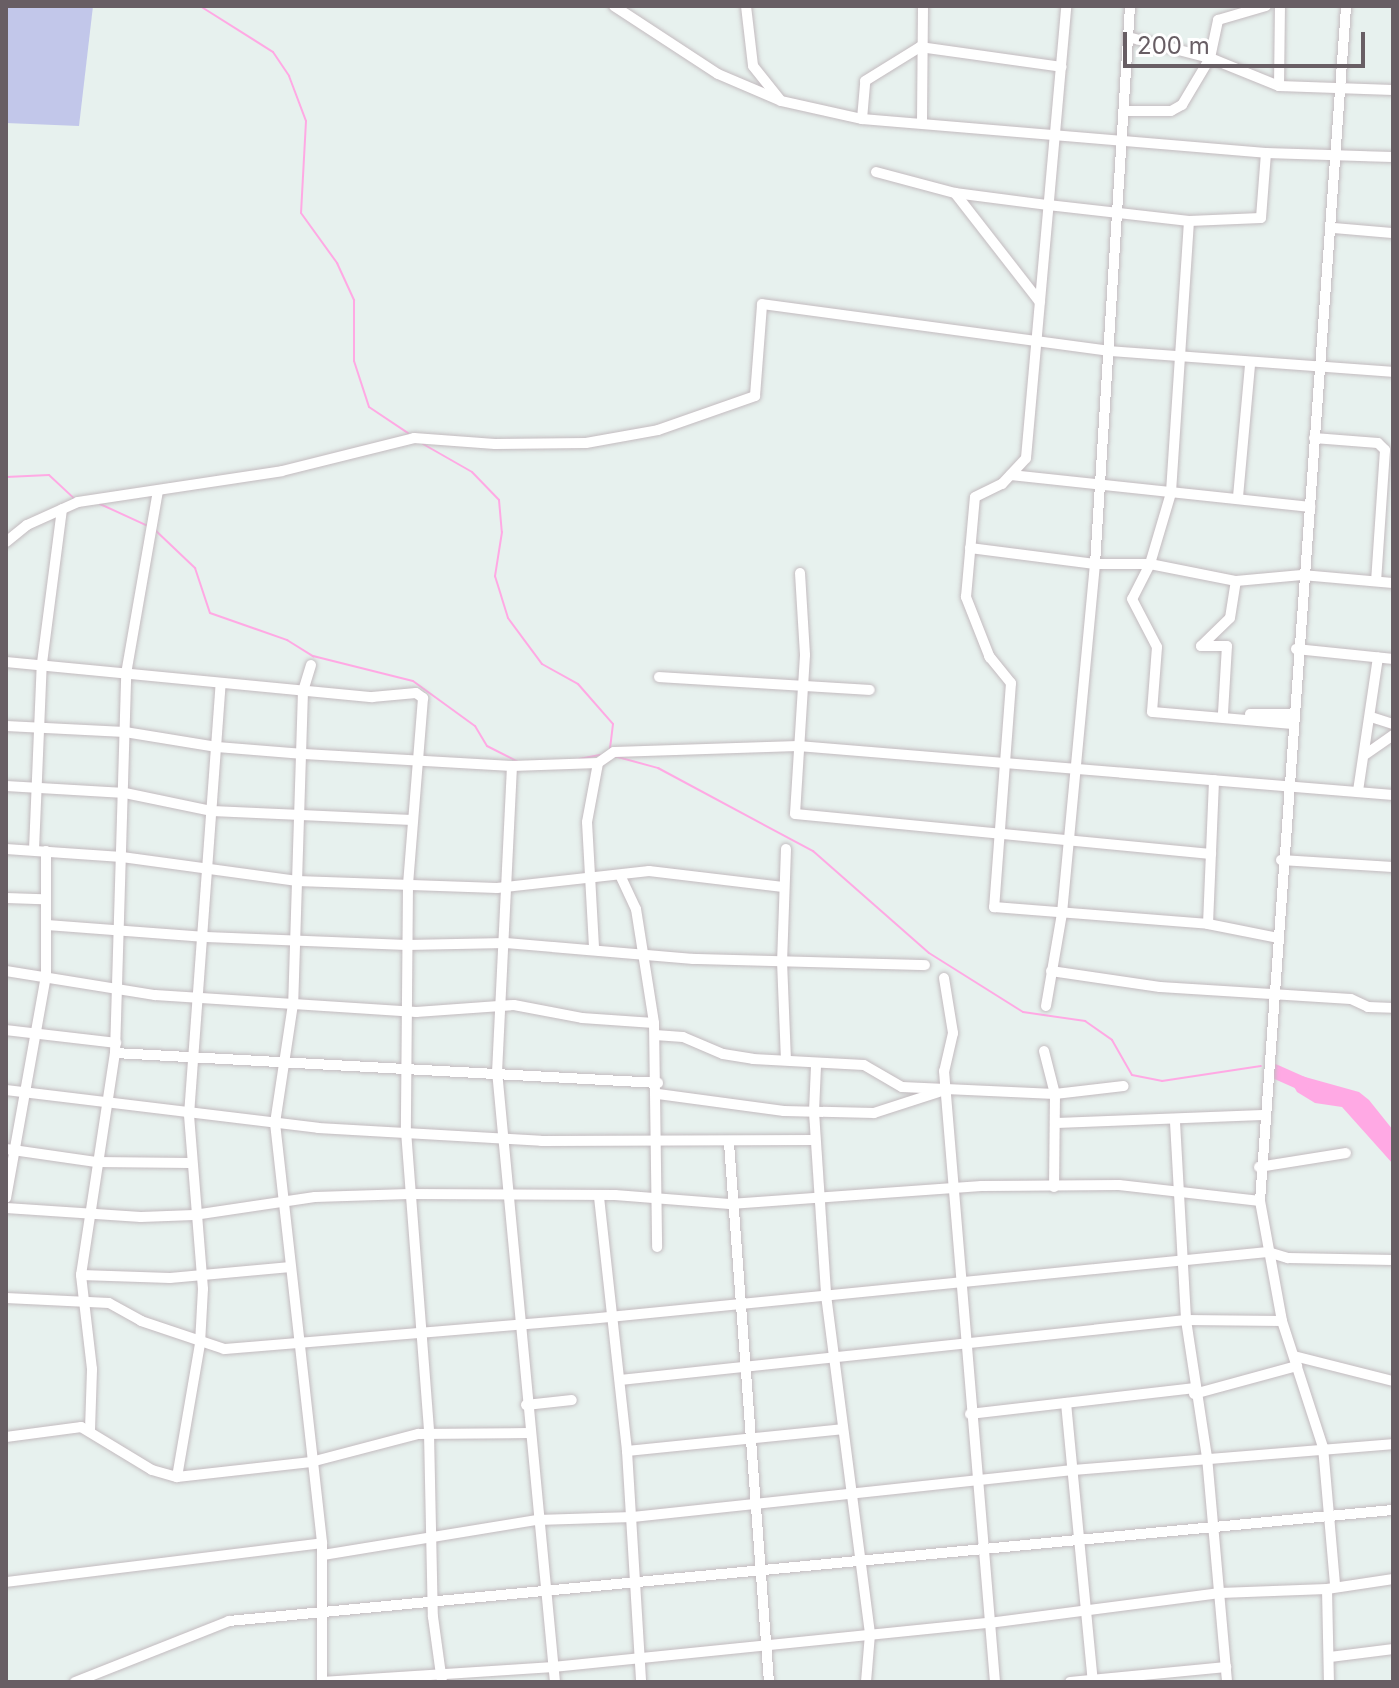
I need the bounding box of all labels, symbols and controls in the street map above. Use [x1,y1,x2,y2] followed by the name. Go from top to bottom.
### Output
[1127,16,1369,66] scale bar
[1137,31,1210,60] text: 200 m

